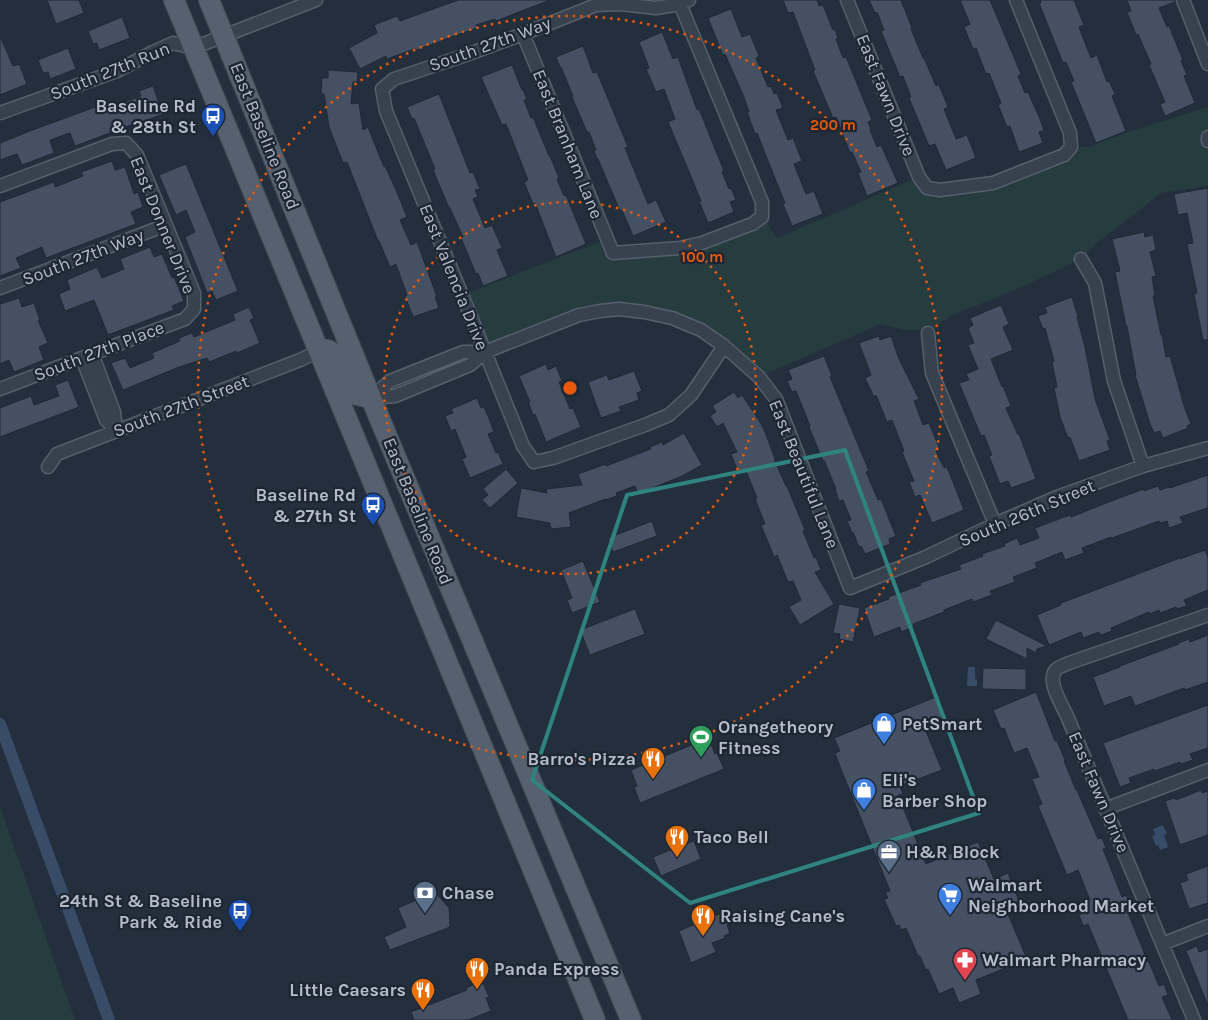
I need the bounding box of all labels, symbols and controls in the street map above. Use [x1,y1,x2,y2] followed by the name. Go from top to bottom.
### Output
[426,12,555,76] street label: South 27th Way
[852,31,920,159] street label: East Fawn Drive
[47,37,173,105] street label: South 27th Run
[225,59,305,213] street label: East Baseline Road
[528,66,608,222] street label: East Branham Lane
[95,95,196,138] place label: Baseline Rd & 28th St
[200,103,226,137] bus stop icon: Baseline Rd & 28th St
[810,116,856,134] text: 200 m
[125,153,201,297] street label: East Donner Drive
[415,201,493,353] street label: East Valencia Drive
[19,224,147,290] street label: South 27th Way
[681,248,723,266] text: 100 m
[31,316,167,386] street label: South 27th Place
[110,370,252,442] street label: South 27th Street
[561,379,579,397] centre of rings
[764,396,844,552] street label: East Beautiful Lane
[378,434,458,588] street label: East Baseline Road
[956,474,1099,552] street label: South 26th Street
[255,484,356,527] place label: Baseline Rd & 27th St
[360,492,386,526] bus stop icon: Baseline Rd & 27th St
[871,711,897,745] shop icon: PetSmart
[902,713,982,735] place label: PetSmart
[718,716,833,759] place label: Orangetheory Fitness
[688,724,714,758] sports icon: Orangetheory Fitness
[1064,728,1134,856] street label: East Fawn Drive
[640,746,666,780] restaurant icon: Barro's Pizza
[528,748,636,770] place label: Barro's Pizza
[882,769,987,812] place label: Eli's Barber Shop
[851,777,877,811] shop icon: Eli's Barber Shop
[664,824,690,858] restaurant icon: Taco Bell
[694,826,769,848] place label: Taco Bell
[876,839,902,873] office icon: H&R Block
[906,841,1000,863] place label: H&R Block
[968,874,1154,917] place label: Walmart Neighborhood Market
[412,880,438,914] bank icon: Chase
[442,882,494,904] place label: Chase
[937,882,963,916] supermarket icon: Walmart Neighborhood Market
[59,890,222,933] place label: 24th St & Baseline Park & Ride
[227,898,253,932] bus stop icon: 24th St & Baseline Park & Ride
[690,903,716,937] restaurant icon: Raising Cane's
[720,905,845,927] place label: Raising Cane's
[952,947,978,981] pharmacy icon: Walmart Pharmacy
[982,949,1146,971] place label: Walmart Pharmacy
[464,956,490,990] restaurant icon: Panda Express
[494,958,619,980] place label: Panda Express
[410,977,436,1011] restaurant icon: Little Caesars
[289,979,406,1001] place label: Little Caesars

